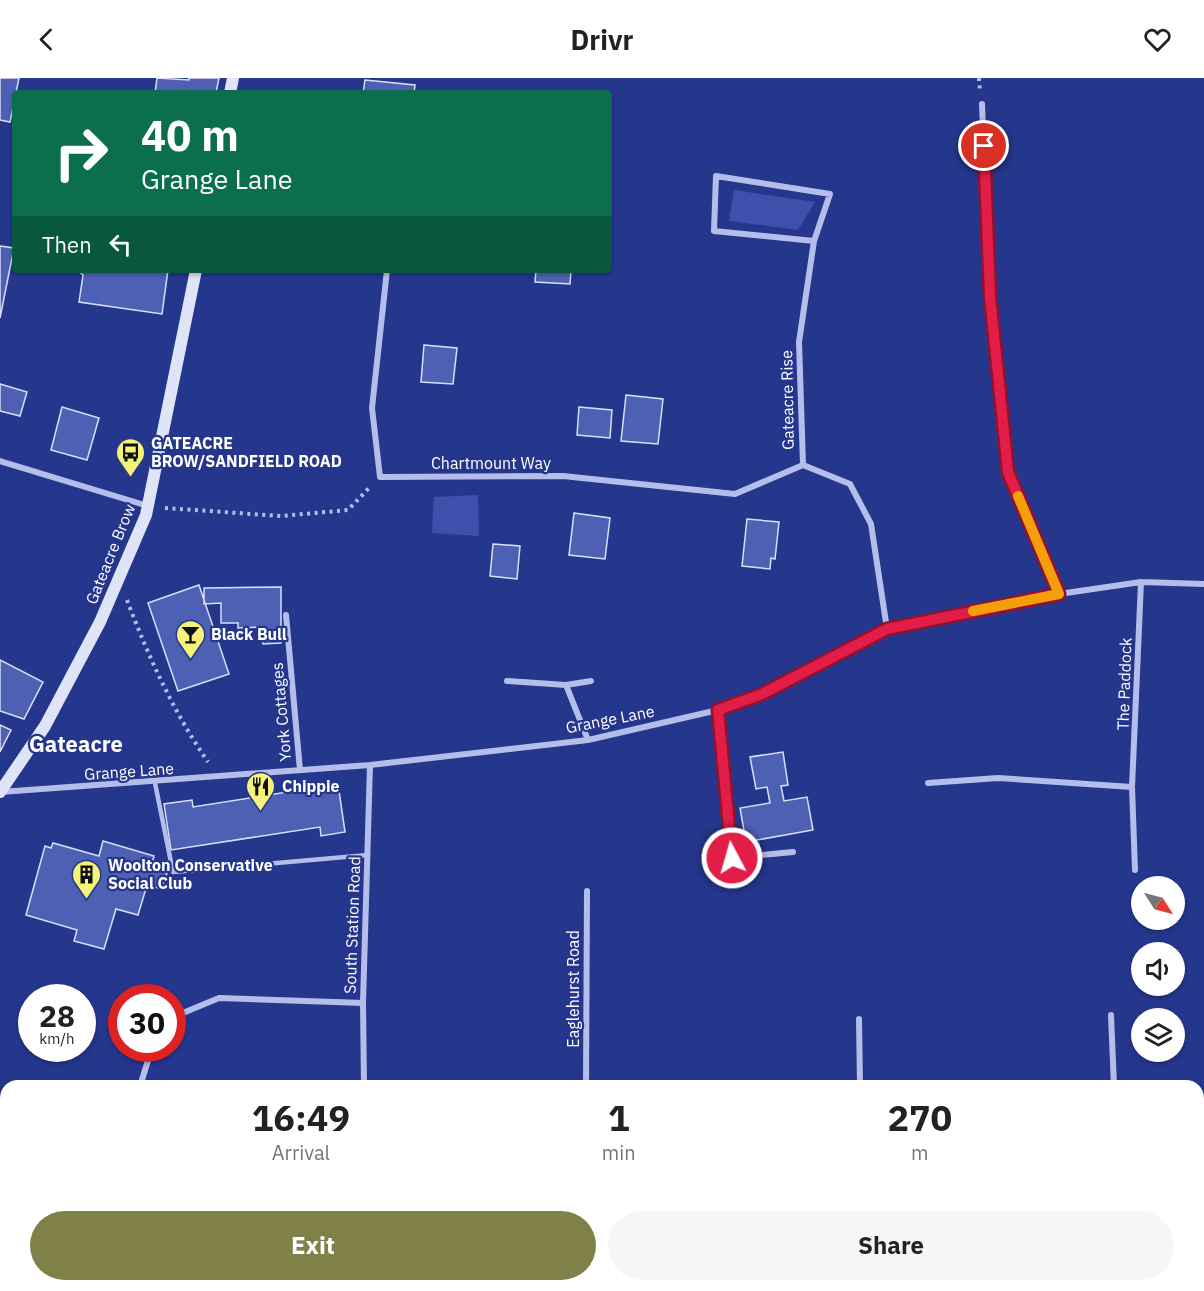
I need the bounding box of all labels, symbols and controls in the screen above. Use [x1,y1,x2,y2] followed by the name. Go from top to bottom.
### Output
[571,22,633,57] text: Drivr
[30,23,63,56] icon: back
[1141,23,1174,56] icon: heart
[141,108,239,163] text: 40 m
[42,114,120,192] icon: right
[958,120,1009,171] pin
[967,129,1000,162] icon: arrive
[141,161,293,196] text: Grange Lane
[104,228,137,261] icon: left
[42,230,92,259] text: Then
[776,350,798,450] street label: Gateacre Rise
[151,433,342,471] place label: GATEACRE BROW/SANDFIELD ROAD
[114,436,146,478] bus stop icon: GATEACRE BROW/SANDFIELD ROAD
[431,453,551,473] street label: Chartmount Way
[81,501,139,607] street label: Gateacre Brow
[174,618,206,660] bar icon: Black Bull
[211,624,287,644] place label: Black Bull
[1112,637,1136,731] street label: The Paddock
[267,662,295,762] street label: York Cottages
[564,701,656,737] street label: Grange Lane
[29,729,123,758] district label: Gateacre
[83,758,175,784] street label: Grange Lane
[245,770,277,812] restaurant icon: Chippie
[282,776,340,796] place label: Chippie
[700,826,764,890] position arrow
[108,855,273,893] place label: Woolton Conservative Social Club
[340,856,364,994] street label: South Station Road
[71,858,103,900] building icon: Woolton Conservative Social Club
[1131,876,1185,930] north arrow
[1131,876,1185,1062] map controls
[563,930,583,1048] street label: Eaglehurst Road
[1131,942,1185,996] button: sound
[108,984,186,1062] speed limit sign: 30
[39,996,75,1035] text: 28
[1131,1008,1185,1062] button: layers
[39,1029,75,1048] text: km/h
[252,1094,350,1141] text: 16:49
[608,1094,630,1141] text: 1
[887,1094,952,1141] text: 270
[272,1139,330,1166] text: Arrival
[602,1139,636,1166] text: min
[911,1139,929,1166] text: m
[30,1211,596,1280] button: Exit
[608,1211,1174,1280] button: Share

